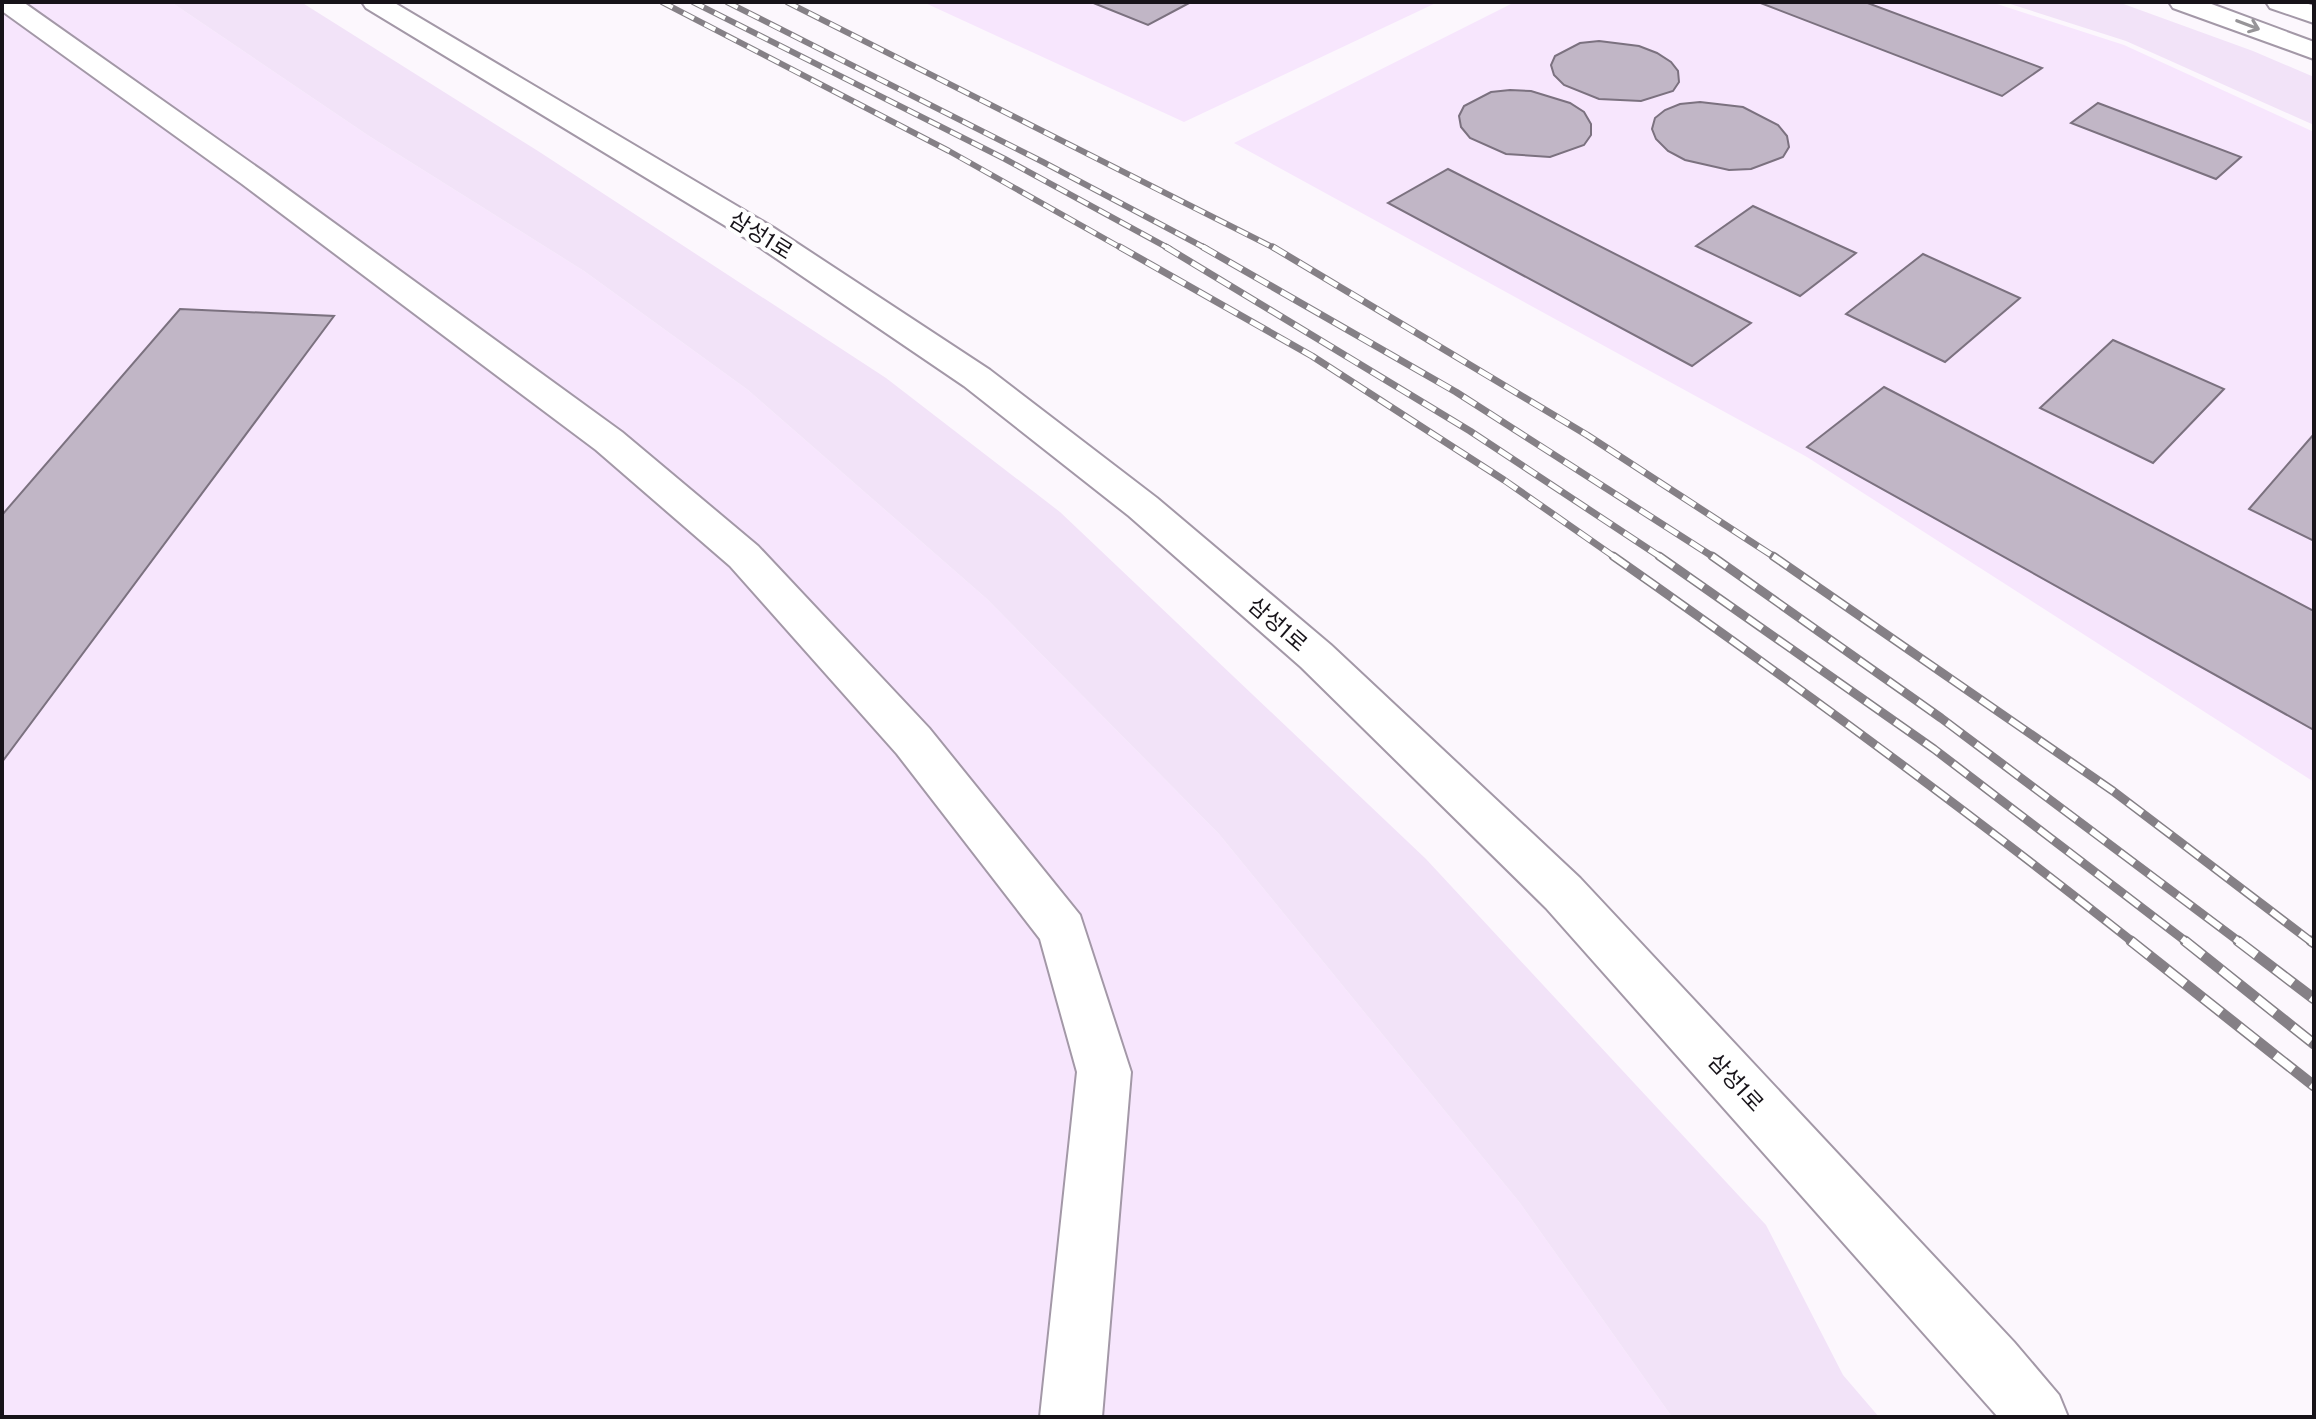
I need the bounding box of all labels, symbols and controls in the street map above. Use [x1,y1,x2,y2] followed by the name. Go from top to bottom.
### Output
[2235,19,2260,33] one-way arrow
[725,206,797,264] street label: 삼성1로
[1243,591,1313,657] street label: 삼성1로
[1703,1048,1769,1116] street label: 삼성1로

